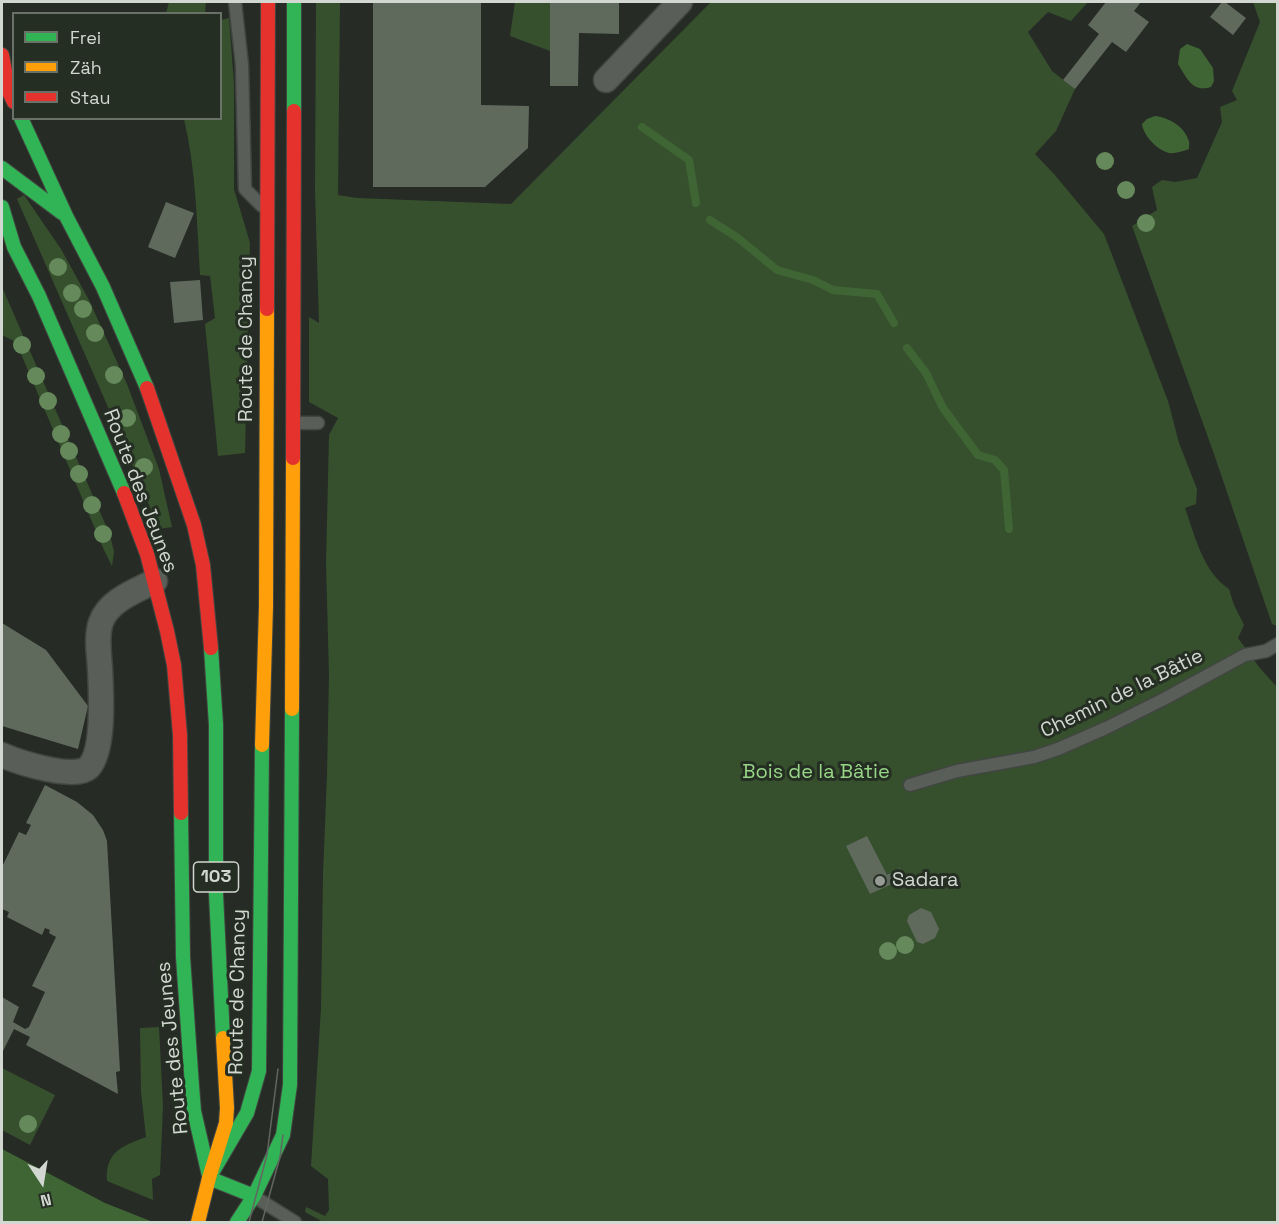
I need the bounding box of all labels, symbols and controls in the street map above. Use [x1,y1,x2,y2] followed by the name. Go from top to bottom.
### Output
[12,12,222,120] legend
[70,26,101,49] text: Frei
[70,56,102,79] text: Zäh
[70,86,110,109] text: Stau
[235,256,259,422] street label: Route de Chancy
[98,406,182,576] street label: Route des Jeunes
[1037,644,1207,744] street label: Chemin de la Bâtie
[742,761,890,785] park label: Bois de la Bâtie
[194,862,238,892] road number: 103
[892,869,959,893] place label: Sadara
[873,874,887,888] marker: Sadara
[225,909,251,1075] street label: Route de Chancy
[152,960,194,1136] street label: Route des Jeunes
[12,1152,72,1212] north arrow
[38,1189,53,1211] text: N

